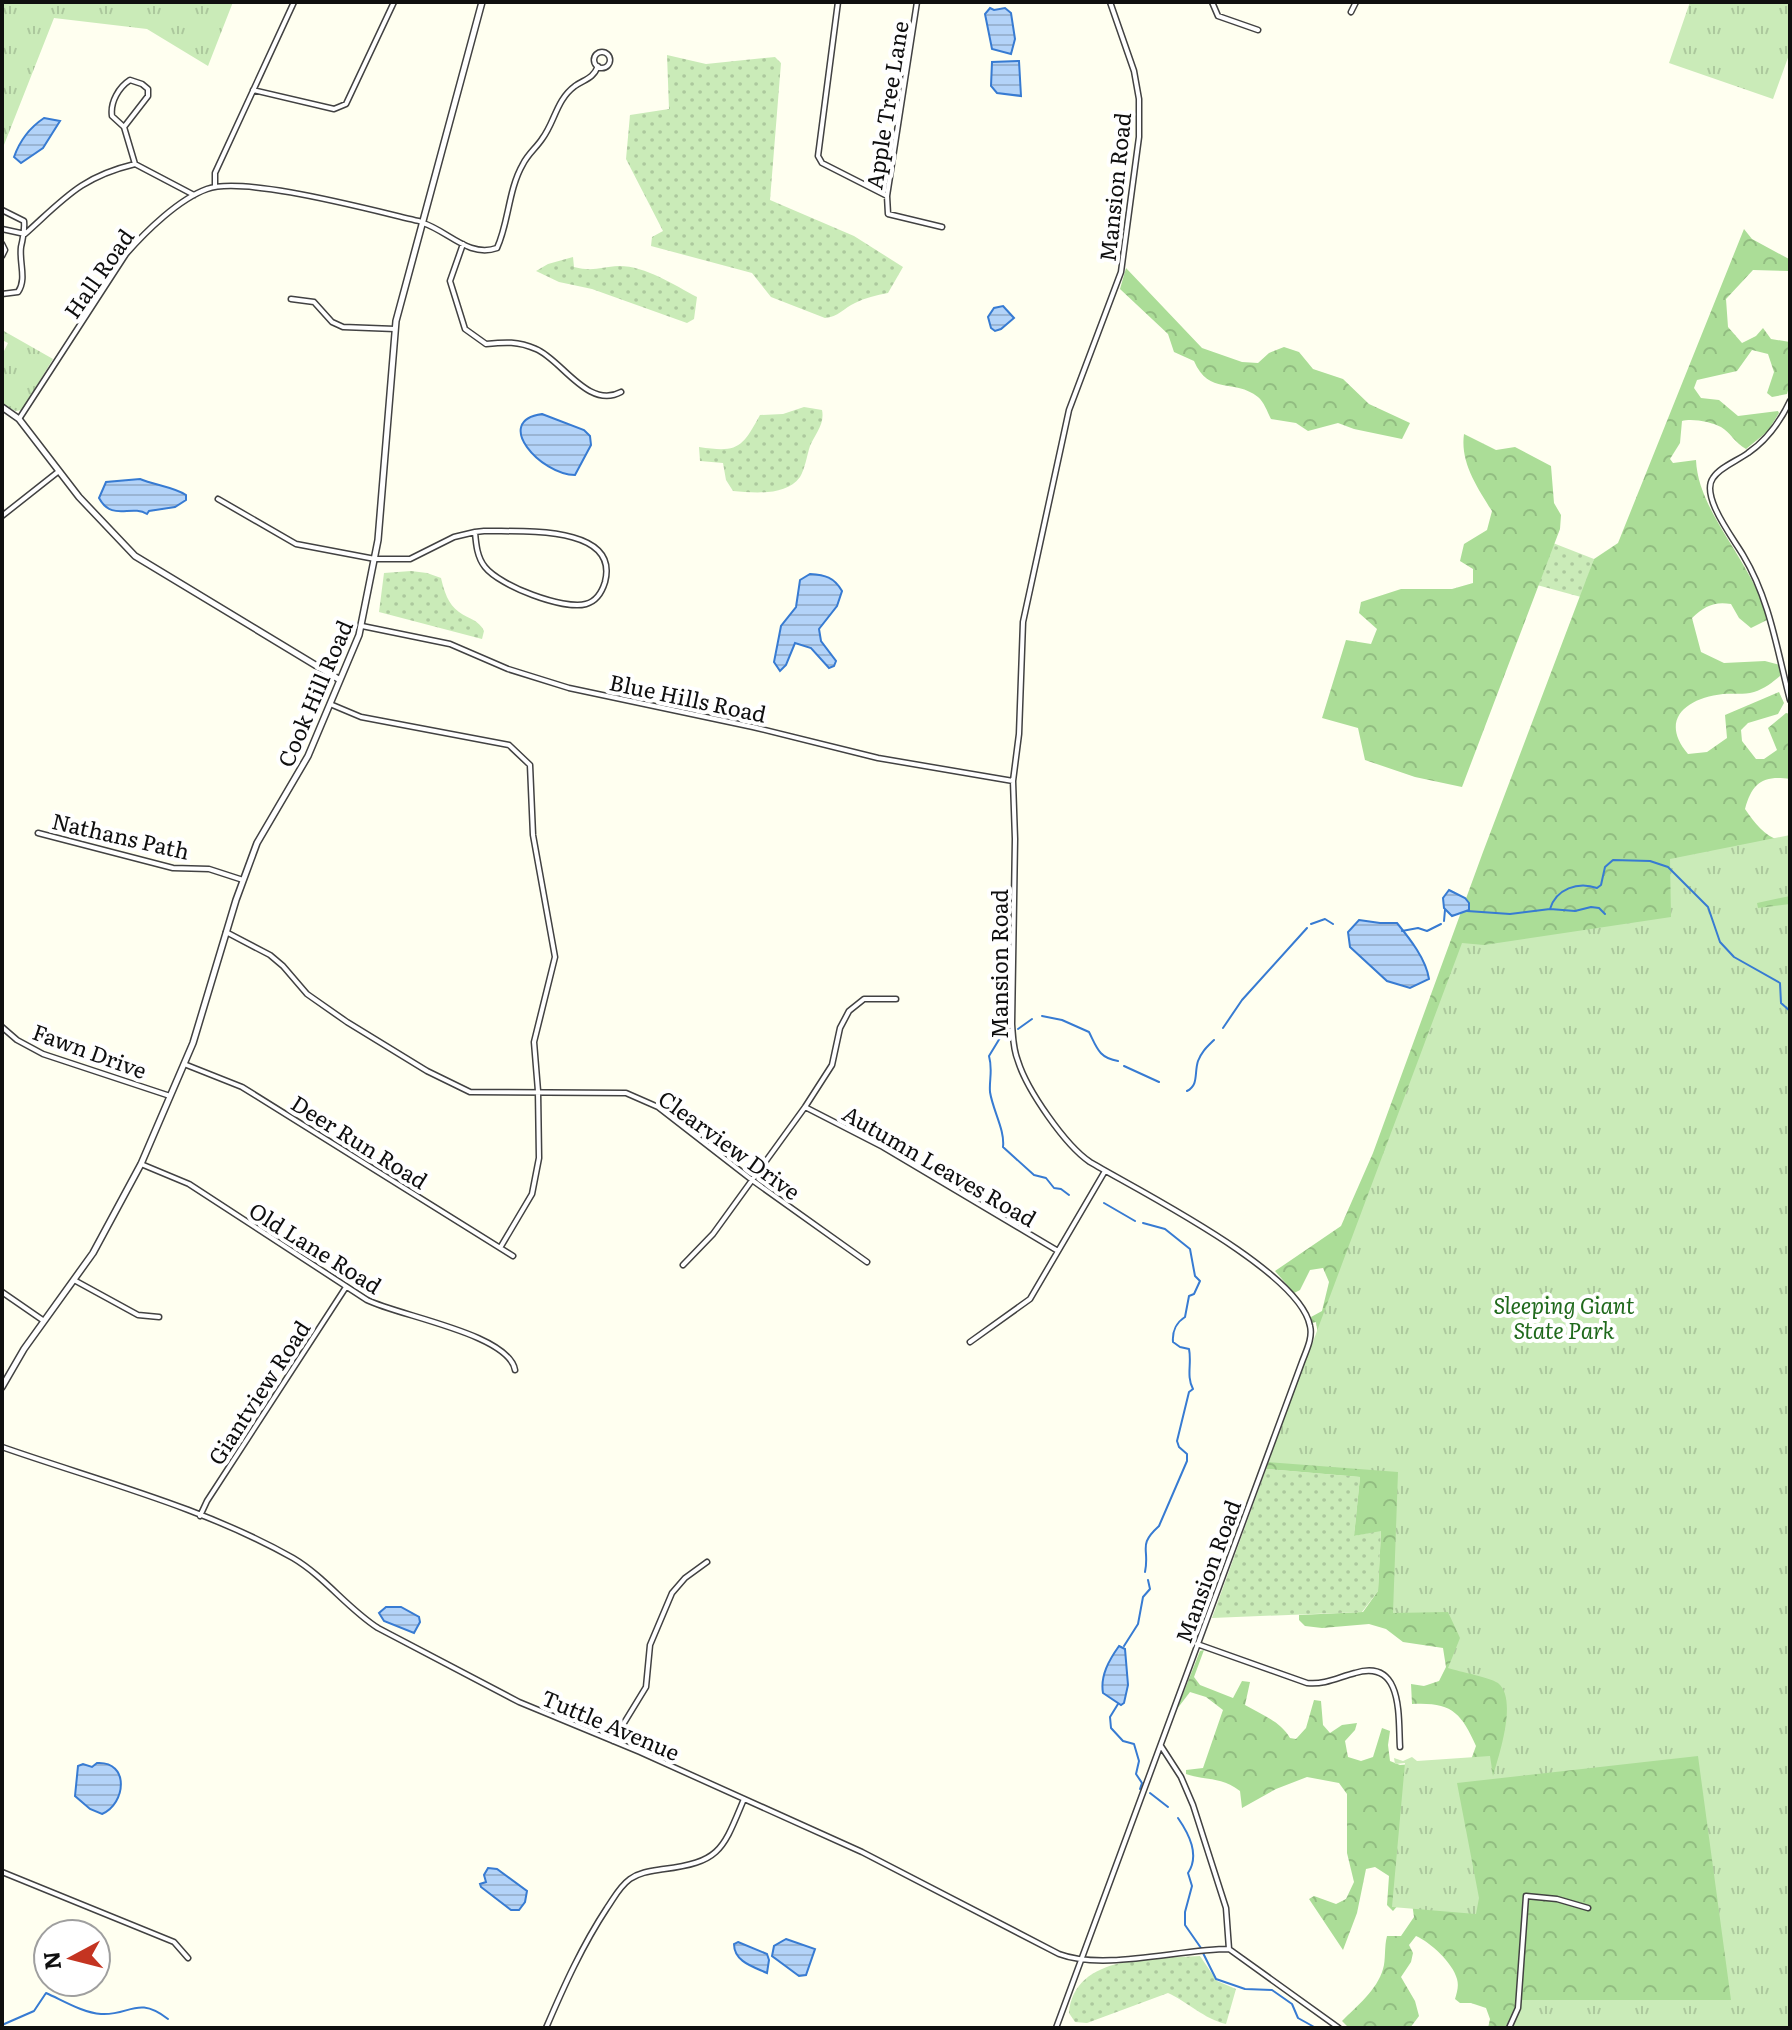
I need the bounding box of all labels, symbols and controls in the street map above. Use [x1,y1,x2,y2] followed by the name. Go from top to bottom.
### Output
[856,19,916,191] street label: Apple Tree Lane
[1090,111,1138,263] street label: Mansion Road
[55,221,141,325] street label: Hall Road
[268,614,360,772] street label: Cook Hill Road
[607,664,769,730] street label: Blue Hills Road
[49,803,193,867] street label: Nathans Path
[982,889,1015,1039] street label: Mansion Road
[28,1014,152,1086] street label: Fawn Drive
[652,1081,808,1207] street label: Clearview Drive
[285,1086,435,1196] street label: Deer Run Road
[837,1096,1043,1234] street label: Autumn Leaves Road
[243,1193,389,1301] street label: Old Lane Road
[1494,1288,1635,1346] park label: Sleeping Giant State Park
[199,1313,317,1471] street label: Giantview Road
[1166,1495,1248,1647] street label: Mansion Road
[537,1680,685,1768] street label: Tuttle Avenue
[32,1918,112,1998] north arrow
[33,1949,68,1972] text: N

